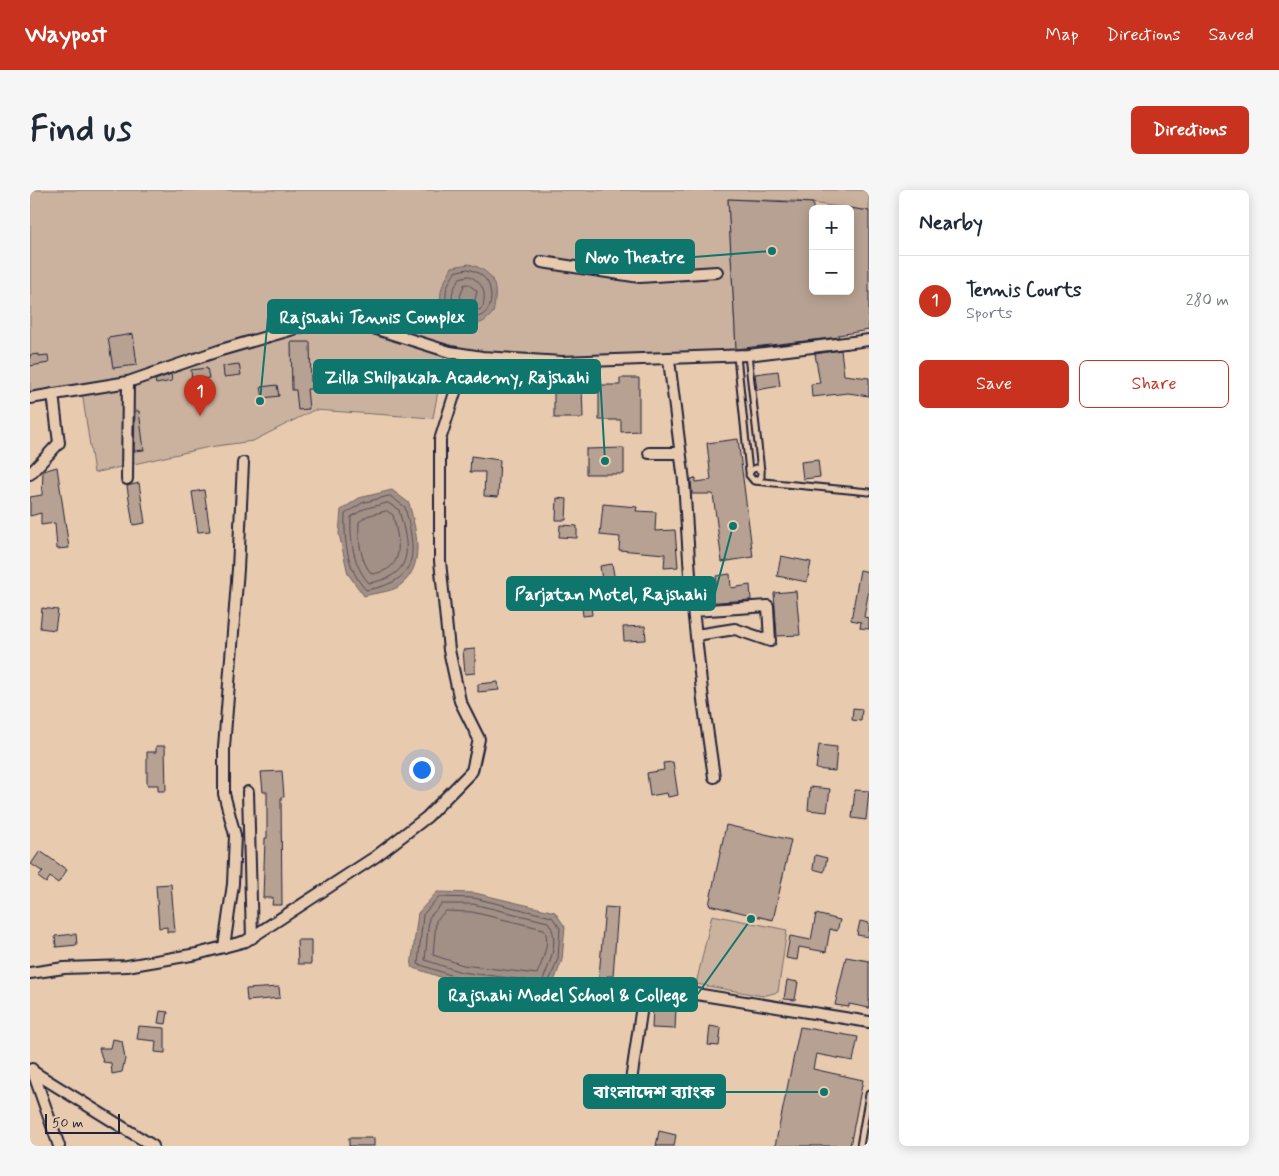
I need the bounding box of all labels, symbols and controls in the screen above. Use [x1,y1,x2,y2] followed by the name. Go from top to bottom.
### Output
[25,20,107,51] text: Waypost
[1046,23,1079,47] text: Map
[1107,23,1181,47] text: Directions
[1209,23,1254,47] text: Saved
[1131,106,1249,154] button: Directions
[30,107,132,153] text: Find us
[809,205,854,295] map controls
[809,205,854,250] button: +
[919,209,983,237] text: Nearby
[576,240,694,273] callout: Novo Theatre
[585,246,685,270] text: Novo Theatre
[809,250,854,295] button: −
[966,278,1082,303] text: Tennis Courts
[931,290,939,311] text: 1
[1186,290,1229,311] text: 280 m
[268,300,477,333] callout: Rajshahi Tennis Complex
[966,303,1012,324] text: Sports
[279,306,465,330] text: Rajshahi Tennis Complex
[314,360,600,393] callout: Zilla Shilpakala Academy, Rajshahi
[919,360,1069,408] button: Save
[1079,360,1229,408] button: Share
[324,366,590,390] text: Zilla Shilpakala Academy, Rajshahi
[184,375,216,416] pin: 1
[507,577,715,610] callout: Parjatan Motel, Rajshahi
[515,583,707,607] text: Parjatan Motel, Rajshahi
[409,757,435,783] your location
[439,978,697,1011] callout: Rajshahi Model School & College
[448,984,688,1008] text: Rajshahi Model School & College
[584,1075,725,1108] callout: বাংলাদেশ ব্যাংক
[592,1081,715,1105] text: বাংলাদেশ ব্যাংক
[45,1111,120,1134] scale bar
[52,1114,83,1132] text: 50 m

